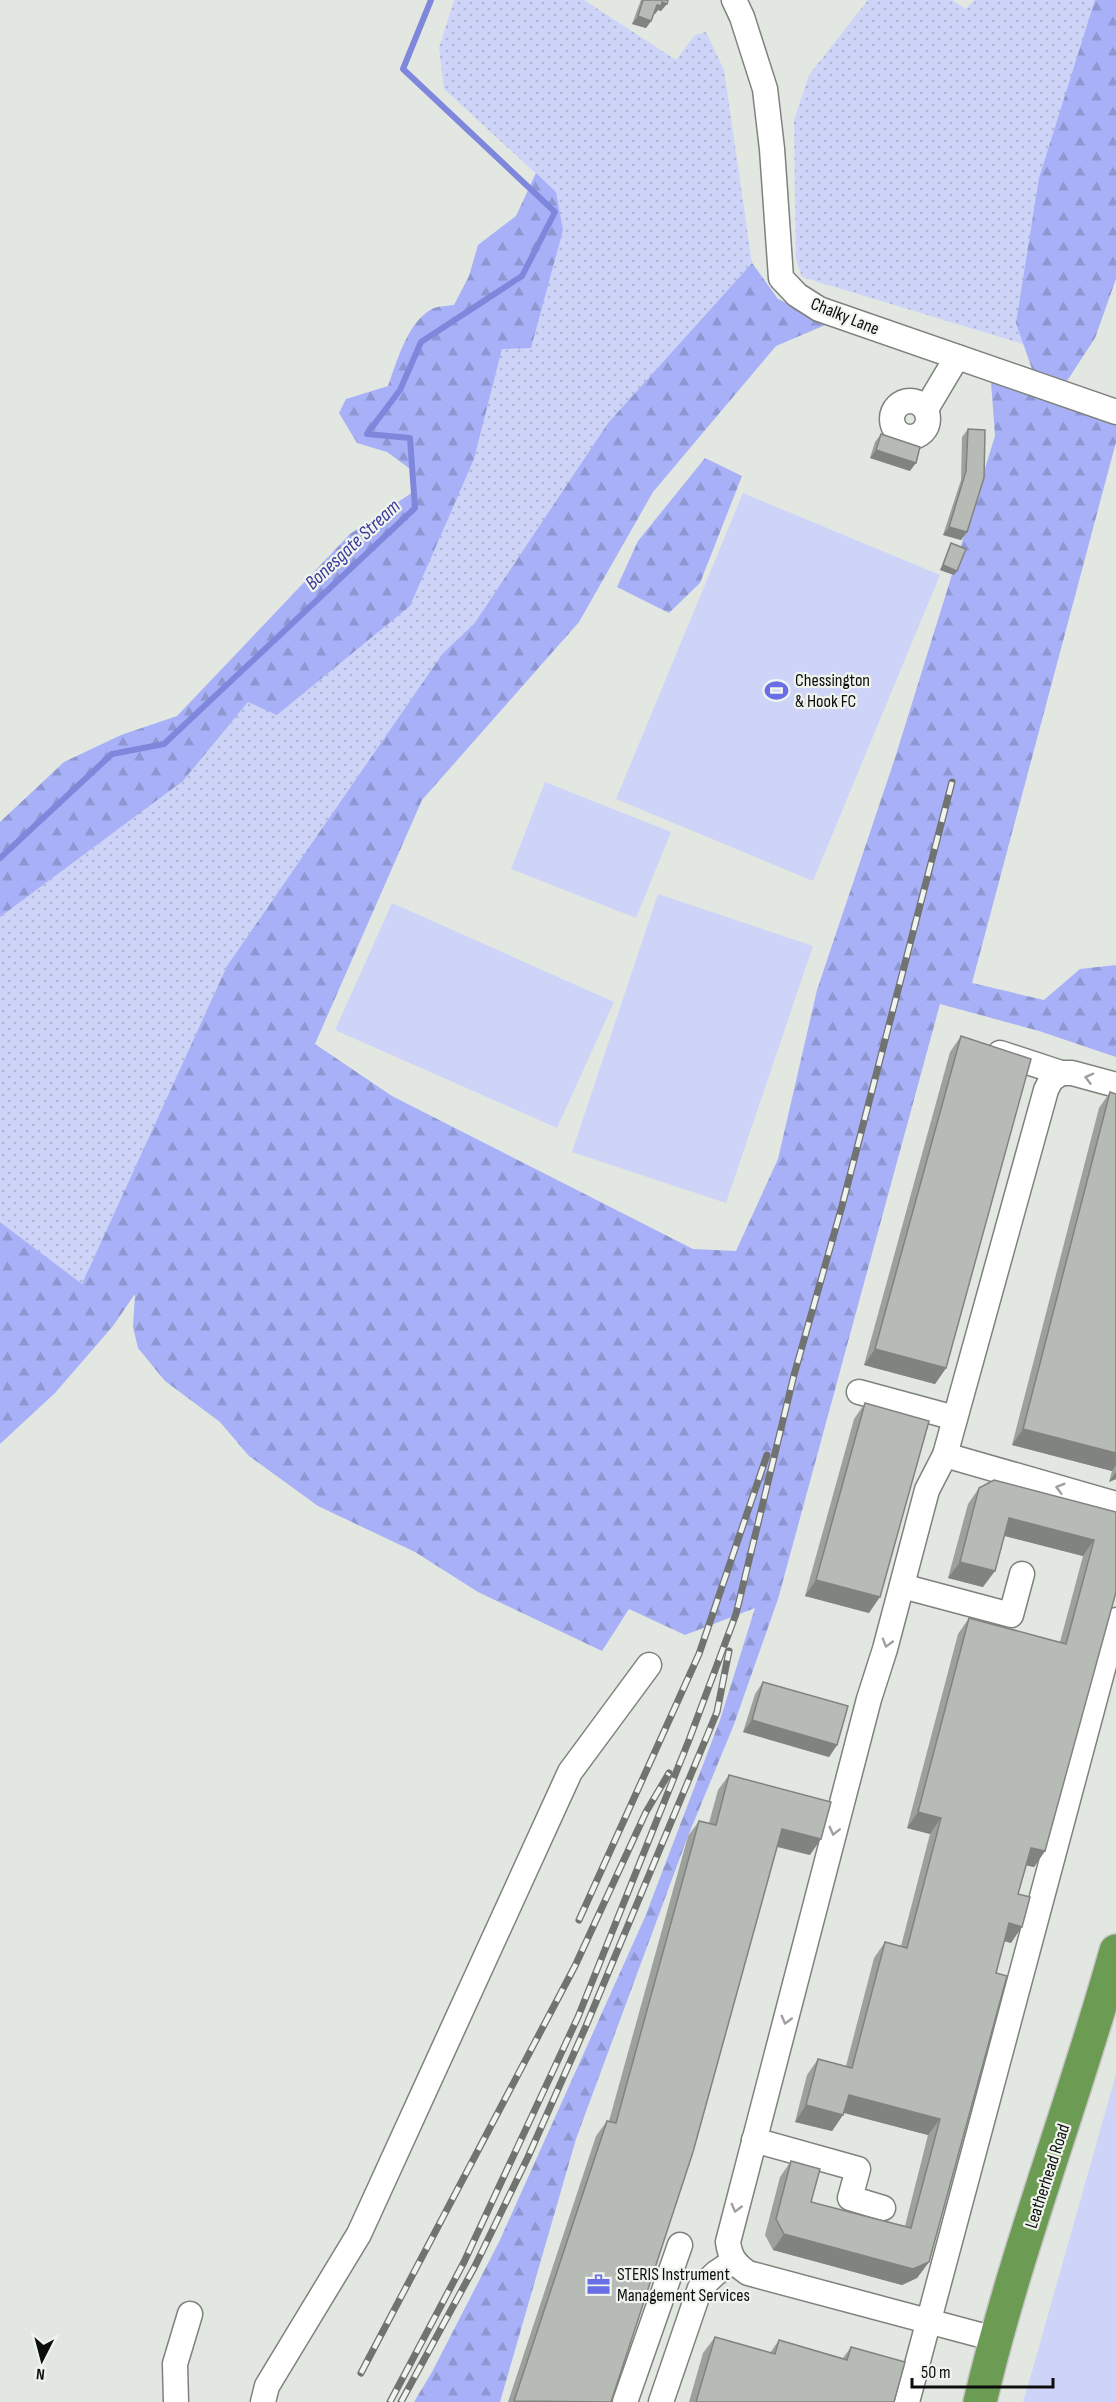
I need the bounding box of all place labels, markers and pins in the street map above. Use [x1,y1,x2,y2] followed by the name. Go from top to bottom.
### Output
[795,670,870,712] place label: Chessington & Hook FC
[764,677,790,703] sports icon: Chessington & Hook FC
[617,2264,750,2306] place label: STERIS Instrument Management Services
[586,2271,612,2297] office icon: STERIS Instrument Management Services

